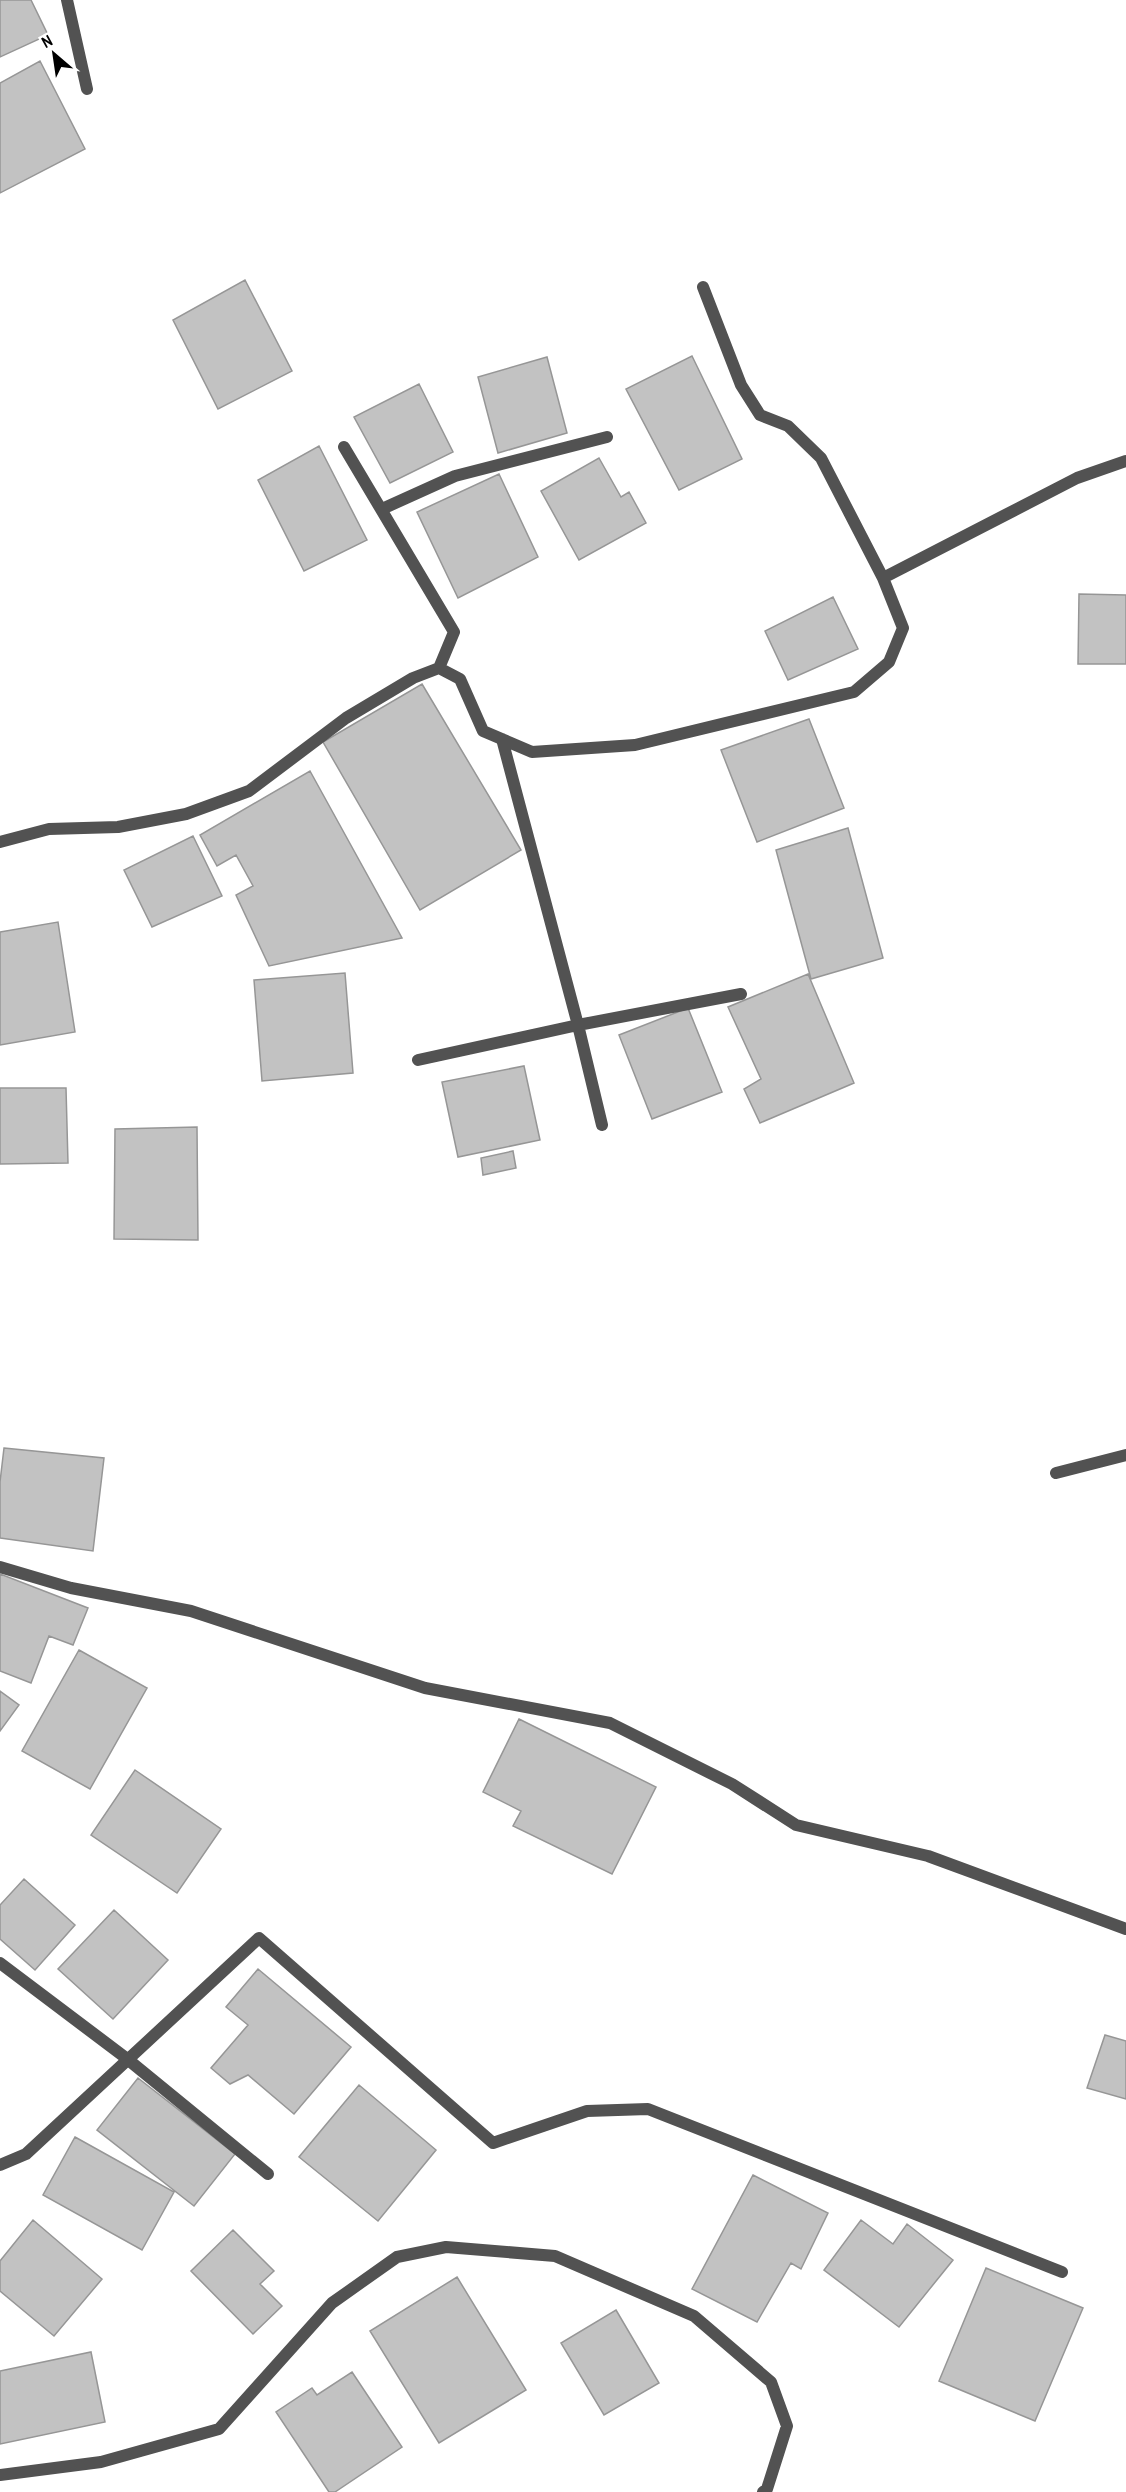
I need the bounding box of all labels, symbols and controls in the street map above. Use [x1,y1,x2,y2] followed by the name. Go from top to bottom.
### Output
[24,24,84,84] north arrow
[37,29,56,53] text: N

